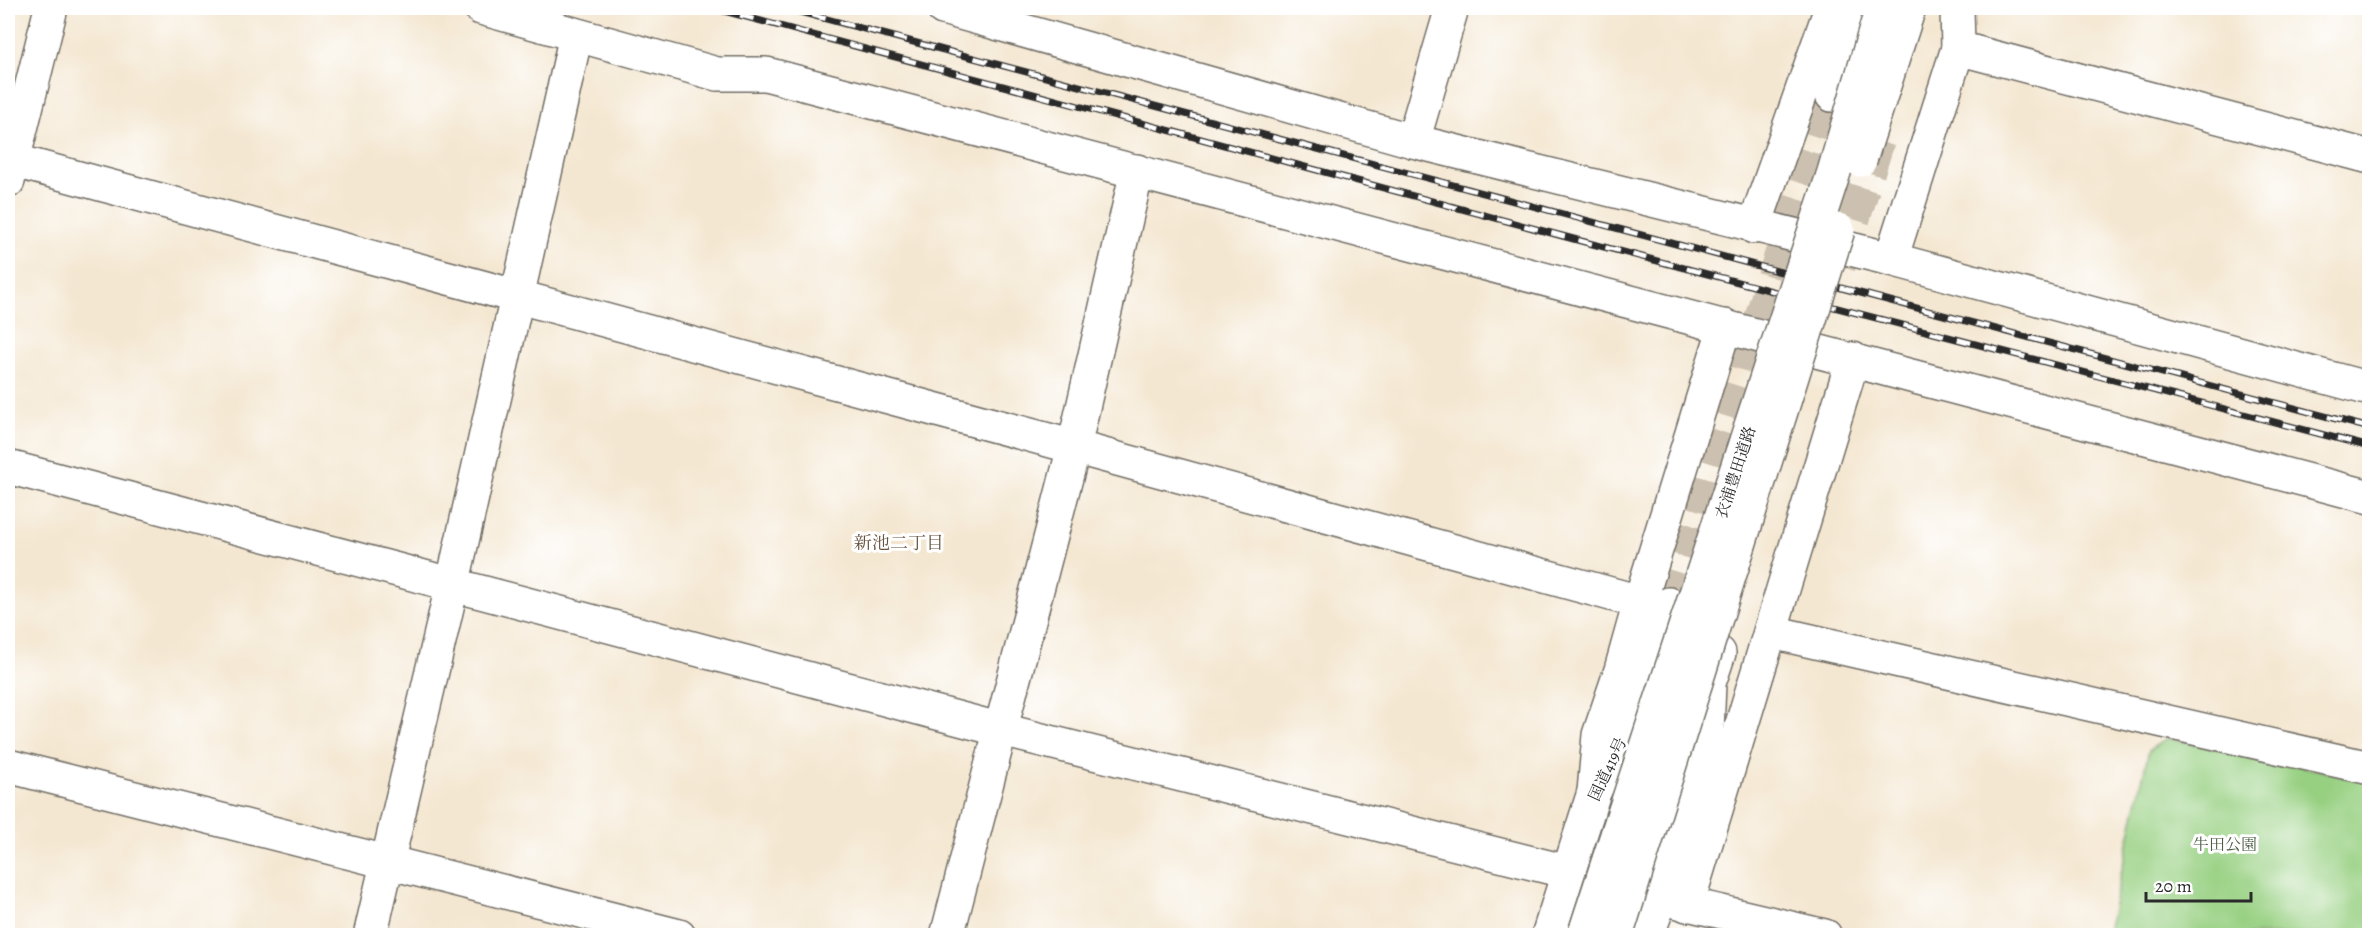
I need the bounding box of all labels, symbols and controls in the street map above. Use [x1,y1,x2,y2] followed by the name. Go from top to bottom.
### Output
[1711,423,1761,521] street label: 衣浦豊田道路
[854,531,944,555] district label: 新池二丁目
[1584,734,1632,805] street label: 国道419号
[2193,834,2257,856] park label: 牛田公園
[2146,865,2251,903] scale bar
[2155,874,2192,898] text: 20 m

